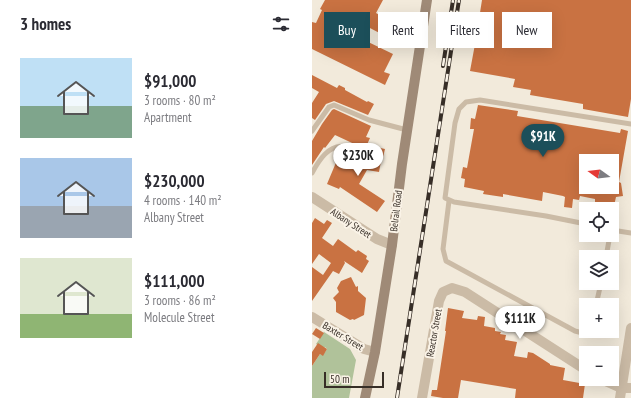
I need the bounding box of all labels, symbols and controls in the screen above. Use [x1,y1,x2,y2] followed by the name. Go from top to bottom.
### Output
[324,12,370,48] chip: Buy
[378,12,428,48] chip: Rent
[436,12,494,48] chip: Filters
[502,12,552,48] chip: New
[20,13,71,35] text: 3 homes
[270,13,292,35] icon: filters
[144,70,196,92] text: $91,000
[52,74,100,122] icon: home
[144,92,216,109] text: 3 rooms · 80 m²
[144,109,192,126] text: Apartment
[519,124,567,158] pin: $91K
[530,128,556,145] text: $91K
[330,143,386,177] pin: $230K
[342,147,374,164] text: $230K
[579,154,619,194] north arrow
[579,154,619,386] map controls
[144,170,205,192] text: $230,000
[52,174,100,222] icon: home
[387,190,405,232] street label: Belrail Road
[144,192,222,209] text: 4 rooms · 140 m²
[579,202,619,242] button: locate
[328,205,374,241] street label: Albany Street
[144,209,204,226] text: Albany Street
[579,250,619,290] button: layers
[144,270,205,292] text: $111,000
[52,274,100,322] icon: home
[144,292,216,309] text: 3 rooms · 86 m²
[579,298,619,338] button: +
[492,306,548,340] pin: $111K
[423,308,445,358] street label: Reactor Street
[144,309,215,326] text: Molecule Street
[504,310,536,327] text: $111K
[320,319,366,353] street label: Baxter Street
[579,346,619,386] button: −
[324,370,384,389] scale bar
[330,372,349,386] text: 50 m

